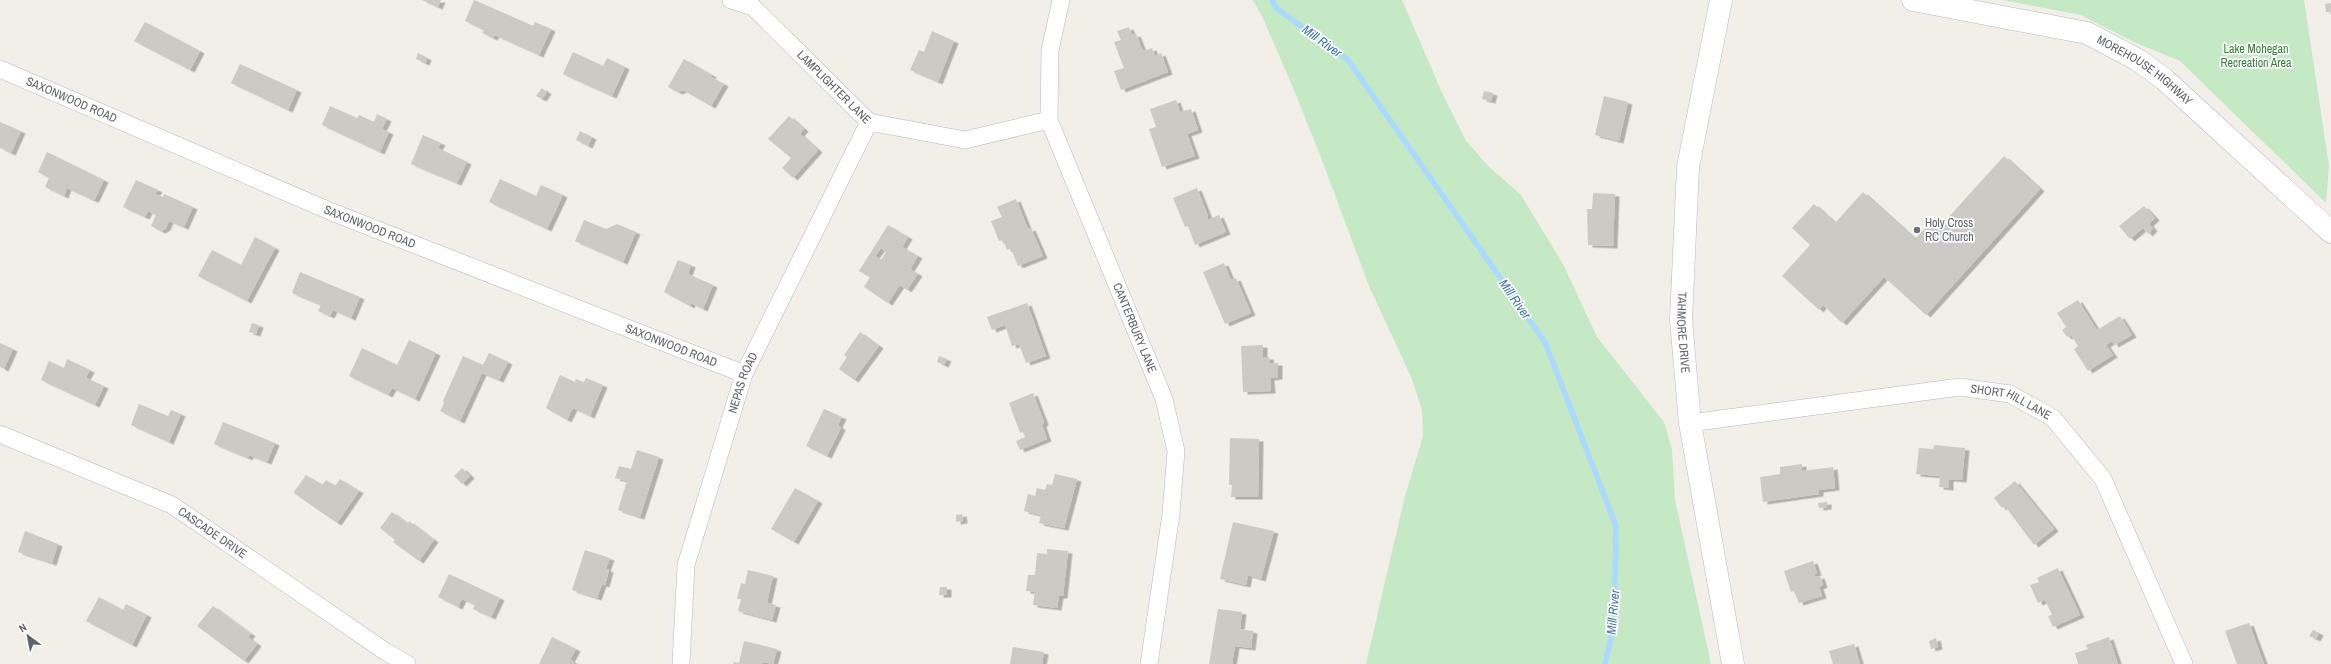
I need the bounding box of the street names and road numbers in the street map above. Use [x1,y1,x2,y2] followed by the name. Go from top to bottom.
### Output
[2094,32,2196,109] street label: MOREHOUSE HIGHWAY
[793,47,874,127] street label: LAMPLIGHTER LANE
[24,73,120,126] street label: SAXONWOOD ROAD
[321,201,418,252] street label: SAXONWOOD ROAD
[1109,280,1160,375] street label: CANTERBURY LANE
[1673,292,1694,374] street label: TAHMORE DRIVE
[623,320,719,371] street label: SAXONWOOD ROAD
[725,350,761,415] street label: NEPAS ROAD
[1969,381,2054,423] street label: SHORT HILL LANE
[175,503,250,562] street label: CASCADE DRIVE

